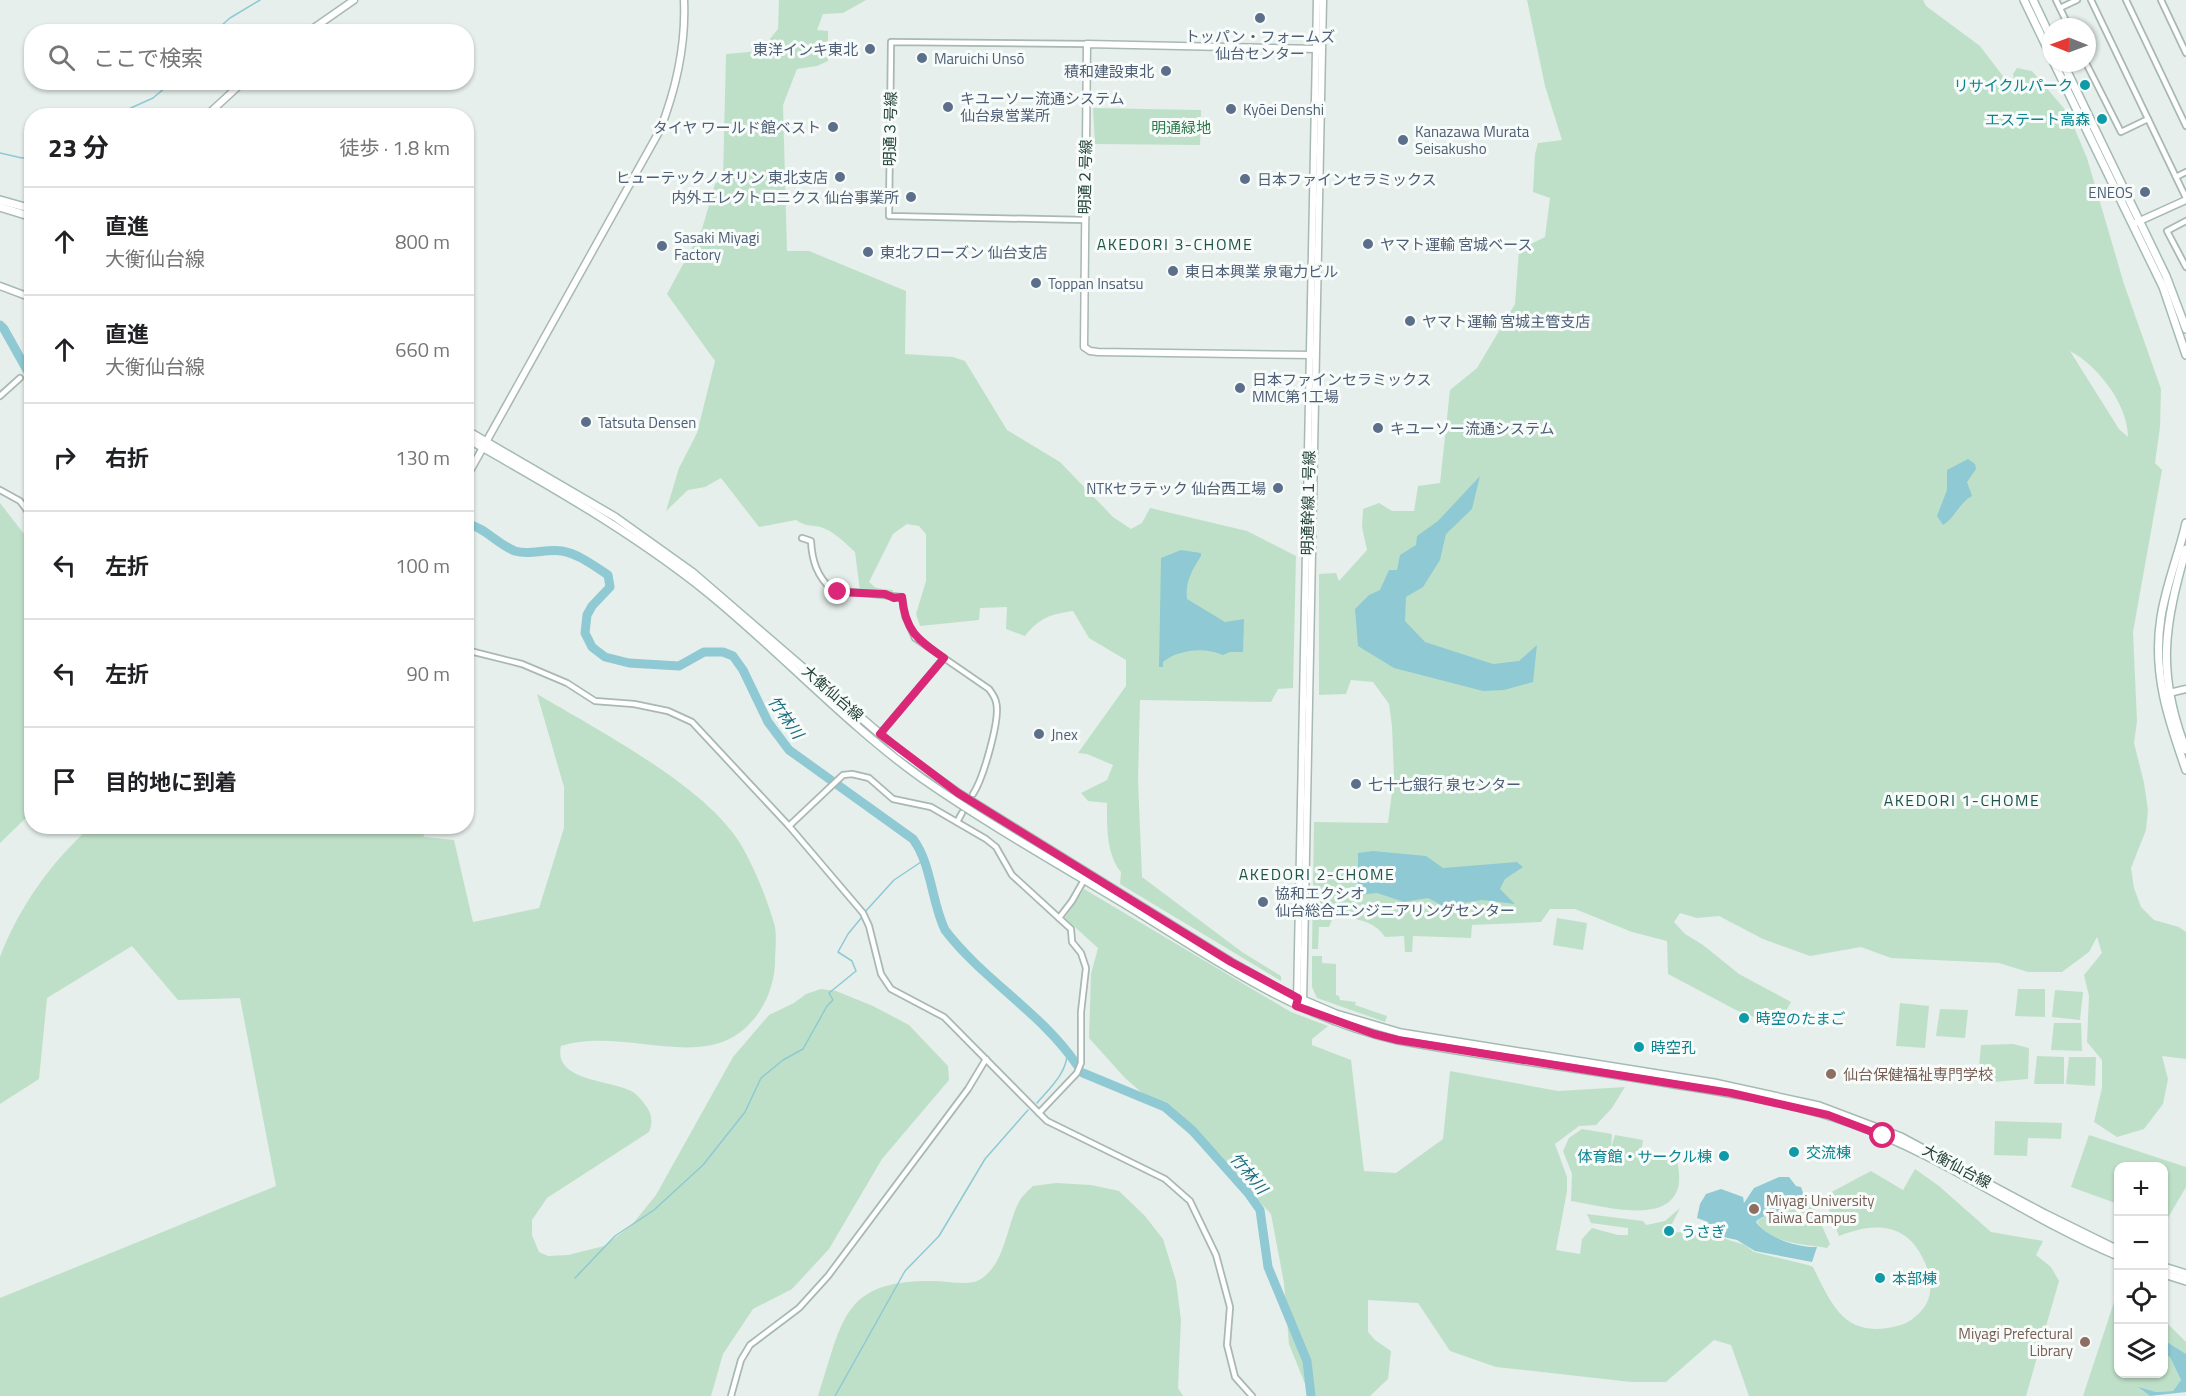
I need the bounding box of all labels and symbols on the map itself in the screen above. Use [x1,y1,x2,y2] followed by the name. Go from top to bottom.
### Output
[1253,11,1267,25] marker: トッパン・フォームズ 仙台センター
[2042,18,2096,72] north arrow
[1185,25,1335,65] place label: トッパン・フォームズ 仙台センター
[753,38,858,61] place label: 東洋インキ東北
[863,42,877,56] marker: 東洋インキ東北
[934,47,1024,70] place label: Maruichi Unsō
[915,51,929,65] marker: Maruichi Unsō
[1064,60,1154,83] place label: 積和建設東北
[1159,64,1173,78] marker: 積和建設東北
[1954,74,2073,97] place label: リサイクルパーク
[2078,78,2092,92] marker: リサイクルパーク
[960,87,1125,127] place label: キユーソー流通システム 仙台泉営業所
[878,91,902,167] street label: 明通３号線
[1243,98,1324,121] place label: Kyōei Denshi
[941,100,955,114] marker: キユーソー流通システム 仙台泉営業所
[1224,102,1238,116] marker: Kyōei Denshi
[1985,108,2090,131] place label: エステート高森
[2095,112,2109,126] marker: エステート高森
[653,116,821,139] place label: タイヤ ワールド館ベスト
[1151,116,1211,139] park label: 明通緑地
[826,120,840,134] marker: タイヤ ワールド館ベスト
[1415,120,1530,160] place label: Kanazawa Murata Seisakusho
[1396,133,1410,147] marker: Kanazawa Murata Seisakusho
[1073,139,1097,215] street label: 明通２号線
[616,166,828,189] place label: ヒューテックノオリン 東北支店
[1257,168,1437,191] place label: 日本ファインセラミックス
[833,170,847,184] marker: ヒューテックノオリン 東北支店
[1238,172,1252,186] marker: 日本ファインセラミックス
[2088,181,2133,204] place label: ENEOS
[2138,185,2152,199] marker: ENEOS
[671,186,899,209] place label: 内外エレクトロニクス 仙台事業所
[904,190,918,204] marker: 内外エレクトロニクス 仙台事業所
[674,226,759,266] place label: Sasaki Miyagi Factory
[1097,232,1253,256] district label: AKEDORI 3-CHOME
[1380,233,1533,256] place label: ヤマト運輸 宮城ベース
[1361,237,1375,251] marker: ヤマト運輸 宮城ベース
[655,239,669,253] marker: Sasaki Miyagi Factory
[880,241,1048,264] place label: 東北フローズン 仙台支店
[861,245,875,259] marker: 東北フローズン 仙台支店
[1185,260,1338,283] place label: 東日本興業 泉電力ビル
[1166,264,1180,278] marker: 東日本興業 泉電力ビル
[1048,272,1144,295] place label: Toppan Insatsu
[1029,276,1043,290] marker: Toppan Insatsu
[1422,310,1590,333] place label: ヤマト運輸 宮城主管支店
[1403,314,1417,328] marker: ヤマト運輸 宮城主管支店
[1252,368,1432,408] place label: 日本ファインセラミックス MMC第1工場
[1233,381,1247,395] marker: 日本ファインセラミックス MMC第1工場
[598,411,696,434] place label: Tatsuta Densen
[579,415,593,429] marker: Tatsuta Densen
[1390,417,1555,440] place label: キユーソー流通システム
[1371,421,1385,435] marker: キユーソー流通システム
[1296,450,1320,556] street label: 明通幹線１号線
[1086,477,1266,500] place label: NTKセラテック 仙台西工場
[1271,481,1285,495] marker: NTKセラテック 仙台西工場
[824,578,850,604] route end
[797,660,869,726] street label: 大衡仙台線
[762,690,811,745] water label: 竹林川
[1051,723,1078,746] place label: Jnex
[1032,727,1046,741] marker: Jnex
[1368,773,1521,796] place label: 七十七銀行 泉センター
[1349,777,1363,791] marker: 七十七銀行 泉センター
[1884,788,2040,812] district label: AKEDORI 1-CHOME
[1239,862,1395,886] district label: AKEDORI 2-CHOME
[1275,882,1515,922] place label: 協和エクシオ 仙台総合エンジニアリングセンター
[1256,895,1270,909] marker: 協和エクシオ 仙台総合エンジニアリングセンター
[1756,1007,1846,1030] place label: 時空のたまご
[1737,1011,1751,1025] marker: 時空のたまご
[1651,1036,1696,1059] place label: 時空孔
[1632,1040,1646,1054] marker: 時空孔
[1843,1063,1993,1086] place label: 仙台保健福祉専門学校
[1824,1067,1838,1081] marker: 仙台保健福祉専門学校
[1869,1122,1895,1148] route start
[1918,1138,1996,1194] street label: 大衡仙台線
[1806,1141,1851,1164] place label: 交流棟
[1577,1145,1712,1168] place label: 体育館・サークル棟
[1787,1145,1801,1159] marker: 交流棟
[1224,1147,1275,1201] water label: 竹林川
[1717,1149,1731,1163] marker: 体育館・サークル棟
[1766,1189,1874,1229] place label: Miyagi University Taiwa Campus
[1747,1202,1761,1216] marker: Miyagi University Taiwa Campus
[1681,1220,1726,1243] place label: うさぎ
[1662,1224,1676,1238] marker: うさぎ
[1892,1267,1937,1290] place label: 本部棟
[1873,1271,1887,1285] marker: 本部棟
[1958,1322,2073,1362] place label: Miyagi Prefectural Library
[2078,1335,2092,1349] marker: Miyagi Prefectural Library

